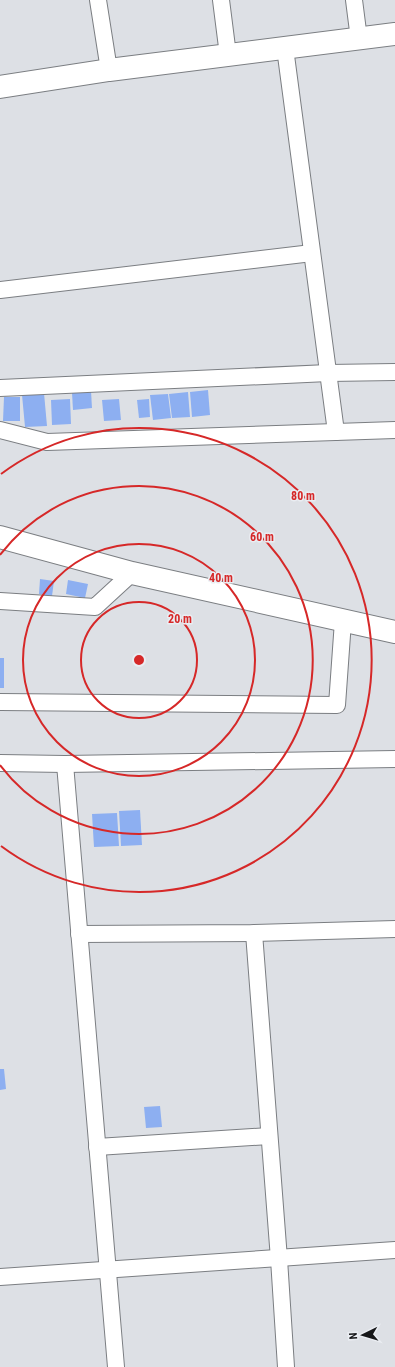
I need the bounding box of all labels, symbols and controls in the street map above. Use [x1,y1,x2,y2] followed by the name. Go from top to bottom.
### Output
[291,489,315,503] text: 80 m
[250,530,274,544] text: 60 m
[209,571,233,585] text: 40 m
[168,612,192,626] text: 20 m
[132,653,146,667] centre of rings
[343,1315,383,1355] north arrow
[347,1332,360,1340] text: N

